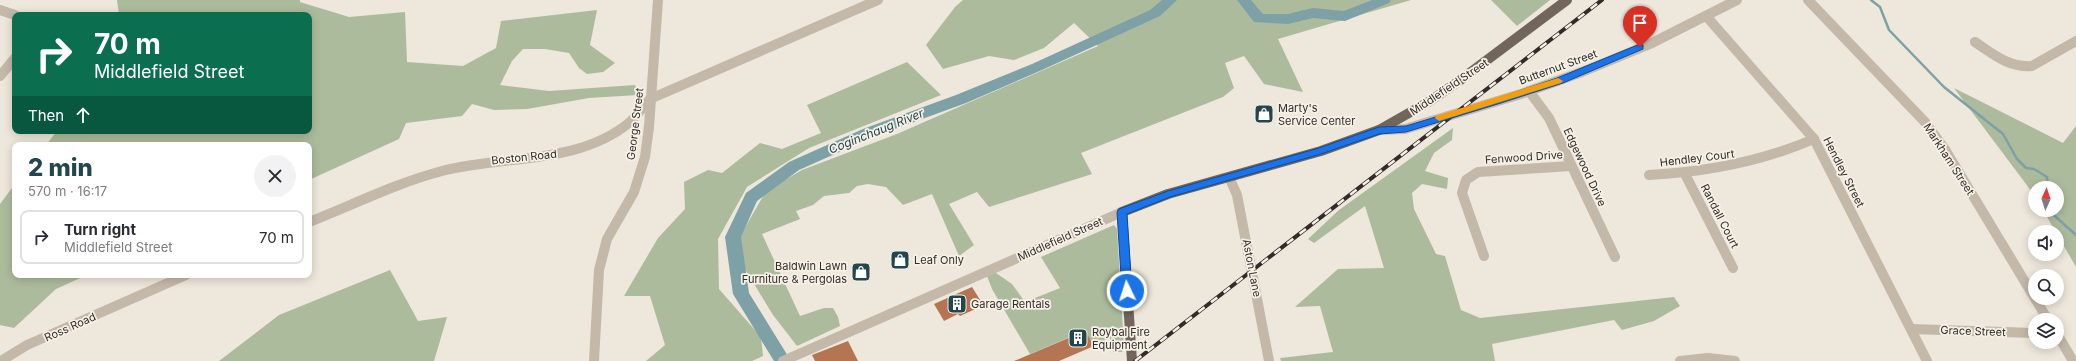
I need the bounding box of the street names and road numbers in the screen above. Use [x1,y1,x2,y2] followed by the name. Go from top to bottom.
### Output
[1517,46,1599,88] street label: Butternut Street
[1407,55,1491,118] street label: Middlefield Street
[624,87,646,161] street label: George Street
[1921,120,1978,198] street label: Markham Street
[1561,125,1609,209] street label: Edgewood Drive
[1820,135,1868,210] street label: Hendley Street
[1659,146,1735,170] street label: Hendley Court
[491,147,557,167] street label: Boston Road
[1485,147,1563,167] street label: Fenwood Drive
[1698,182,1742,251] street label: Randall Court
[1015,214,1105,264] street label: Middlefield Street
[1240,238,1264,298] street label: Aston Lane
[42,309,98,345] street label: Ross Road
[1940,323,2006,339] street label: Grace Street

